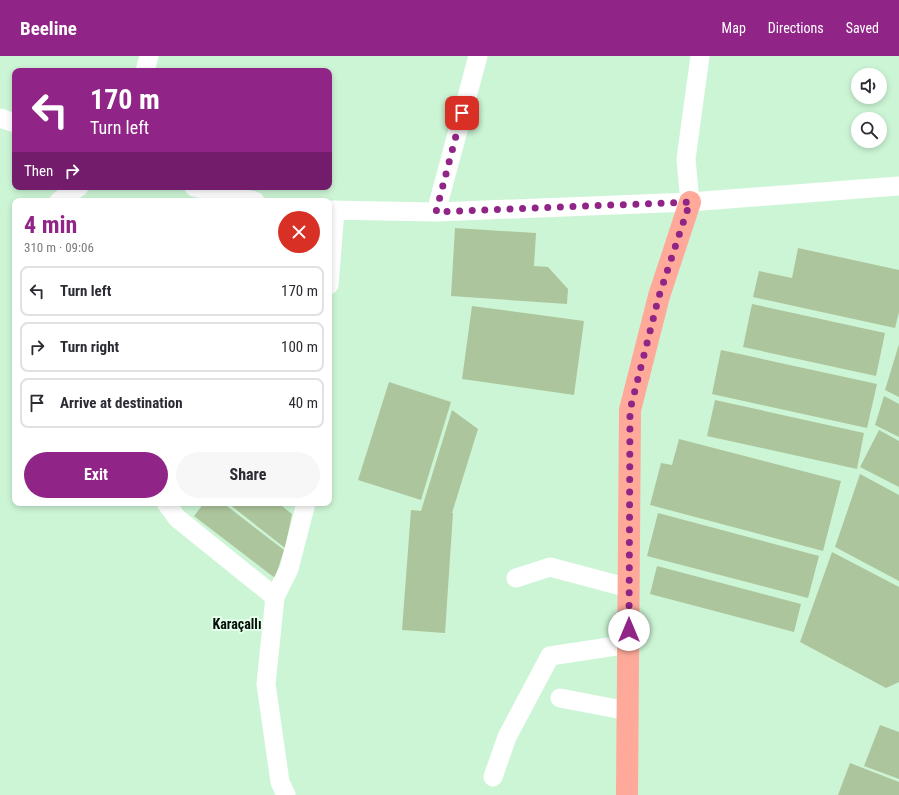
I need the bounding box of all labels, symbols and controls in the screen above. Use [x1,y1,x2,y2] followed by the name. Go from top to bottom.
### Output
[20,17,77,40] text: Beeline
[722,20,746,36] text: Map
[768,20,824,36] text: Directions
[846,20,879,36] text: Saved
[851,68,887,148] map controls
[851,68,887,104] button: sound
[90,83,160,116] text: 170 m
[24,84,76,136] icon: left
[445,96,479,130] pin
[451,102,473,124] icon: arrive
[851,112,887,148] button: search
[90,117,149,138] text: Turn left
[61,160,83,182] icon: right
[24,162,53,180] text: Then
[24,211,77,239] text: 4 min
[278,211,320,253] button: close
[24,240,94,255] text: 310 m · 09:06
[26,280,48,302] icon: left
[60,282,111,300] text: Turn left
[281,282,318,300] text: 170 m
[26,336,48,358] icon: right
[60,338,119,356] text: Turn right
[281,338,318,356] text: 100 m
[26,392,48,414] icon: arrive
[60,394,183,412] text: Arrive at destination
[288,394,318,412] text: 40 m
[24,452,168,498] button: Exit
[176,452,320,498] button: Share
[608,609,650,651] position arrow
[212,616,262,632] district label: Karaçallı

